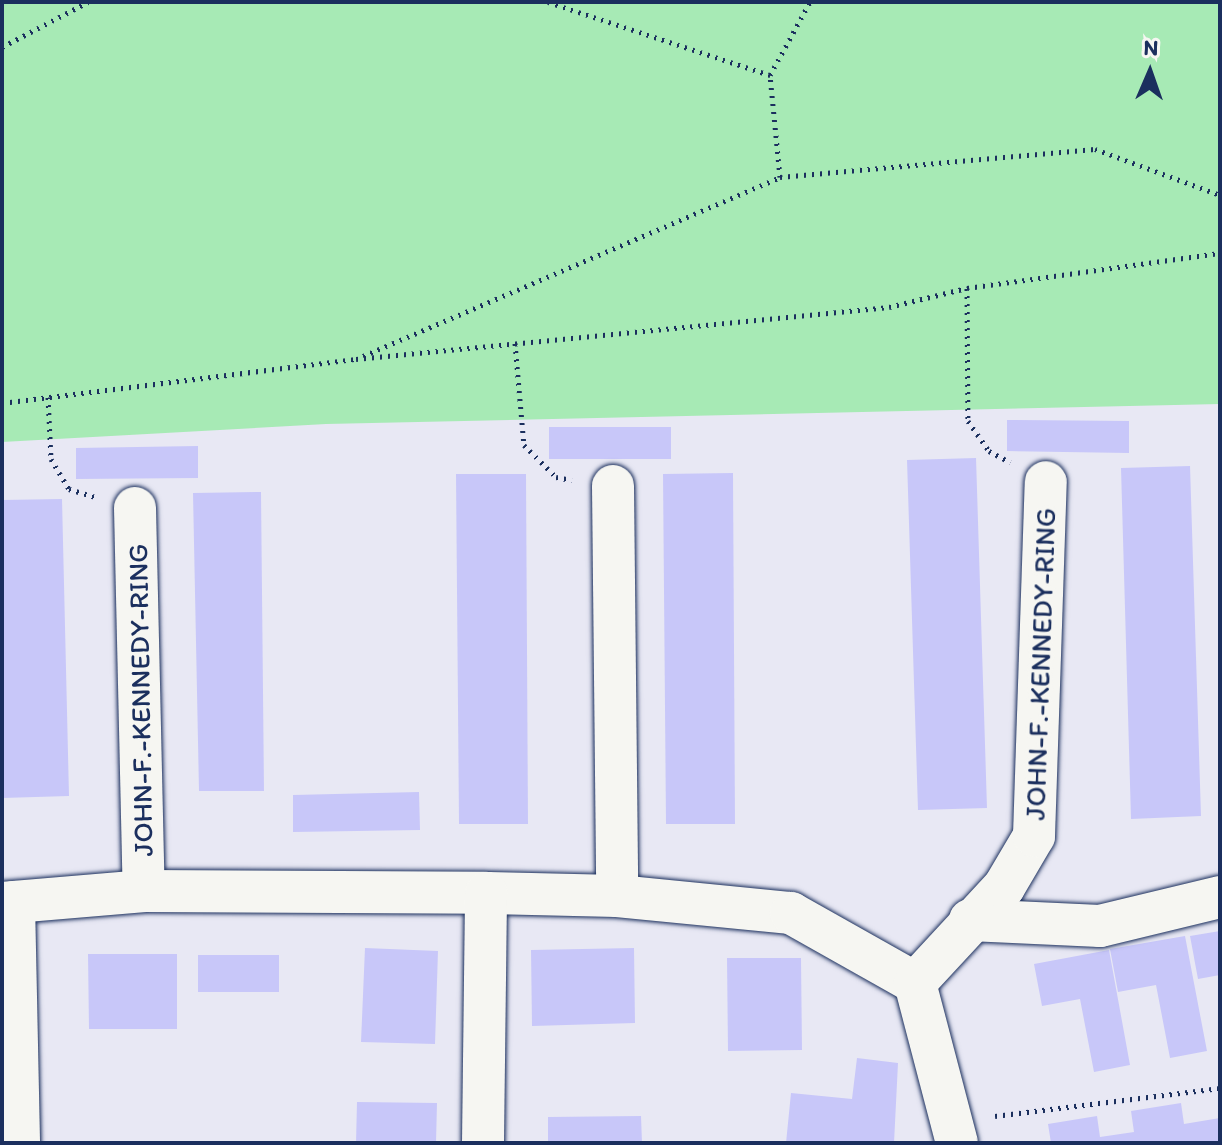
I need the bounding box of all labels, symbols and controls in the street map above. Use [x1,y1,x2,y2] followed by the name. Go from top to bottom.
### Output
[1110,32,1190,112] north arrow
[1143,34,1159,61] text: N
[1018,507,1062,821] street label: JOHN-F.-KENNEDY-RING
[120,543,160,857] street label: JOHN-F.-KENNEDY-RING

